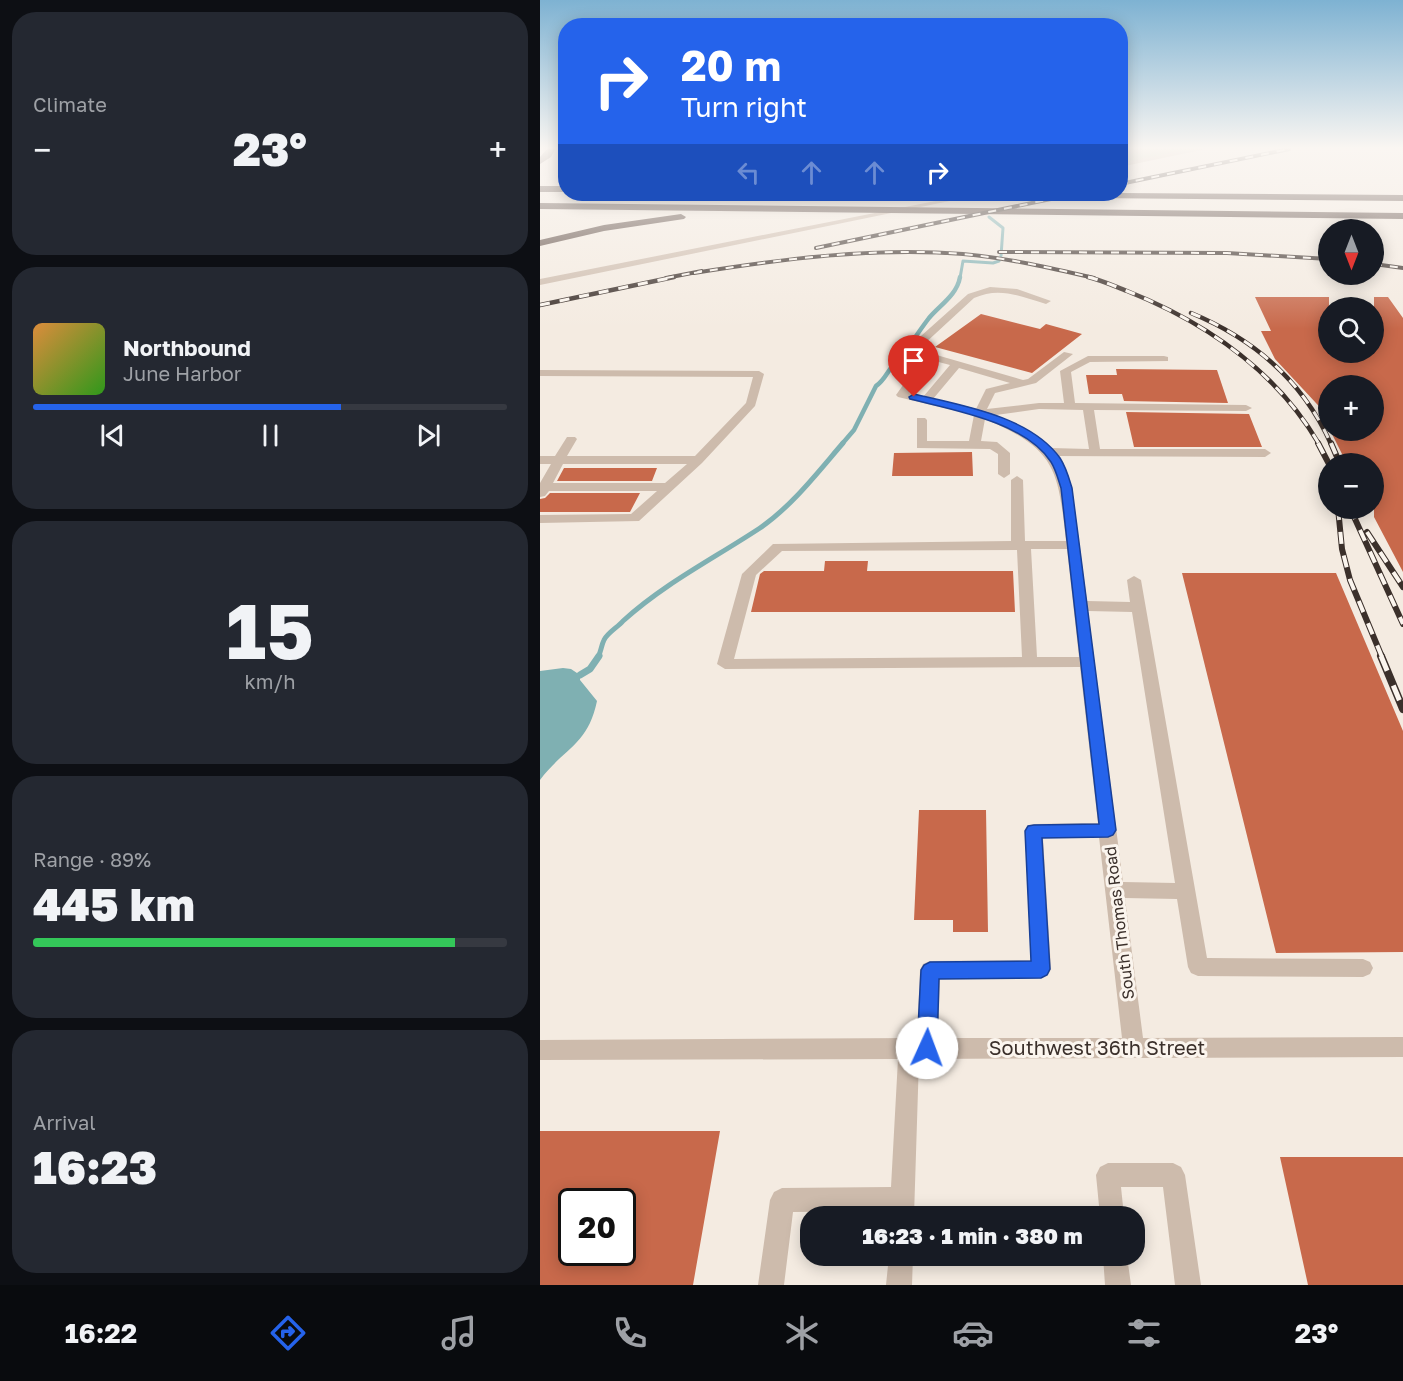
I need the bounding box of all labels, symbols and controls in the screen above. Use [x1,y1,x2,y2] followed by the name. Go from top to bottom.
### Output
[681,40,781,90] text: 20 m
[582,42,660,120] icon: right
[681,91,807,123] text: Turn right
[33,92,107,116] text: Climate
[233,122,307,176] text: 23°
[33,130,51,169] text: −
[489,130,507,169] text: +
[732,156,765,189] icon: left
[795,156,828,189] icon: ahead
[858,156,891,189] icon: ahead
[921,156,954,189] icon: right
[1318,219,1384,285] north arrow
[1318,219,1384,519] map controls
[1318,297,1384,363] button: search
[123,334,251,361] text: Northbound
[888,335,939,397] pin
[897,344,930,377] icon: arrive
[123,361,242,385] text: June Harbor
[1318,375,1384,441] button: +
[96,419,129,452] icon: previous
[254,419,287,452] icon: pause
[412,419,445,452] icon: next
[1318,453,1384,519] button: −
[226,583,314,676] text: 15
[245,669,295,693] text: km/h
[1100,845,1138,1001] street label: South Thomas Road
[33,847,151,871] text: Range · 89%
[33,877,195,931] text: 445 km
[895,1016,959,1080] position arrow
[989,1035,1205,1059] street label: Southwest 36th Street
[33,1110,96,1134] text: Arrival
[33,1140,157,1194] text: 16:23
[558,1188,636,1266] speed limit sign: 20
[862,1222,1083,1249] text: 16:23 · 1 min · 380 m
[267,1312,309,1354] icon: directions
[438,1312,480,1354] icon: music
[609,1312,651,1354] icon: phone
[781,1312,823,1354] icon: climate
[952,1312,994,1354] icon: car
[1123,1312,1165,1354] icon: filters
[65,1317,137,1349] text: 16:22
[1295,1317,1338,1349] text: 23°

